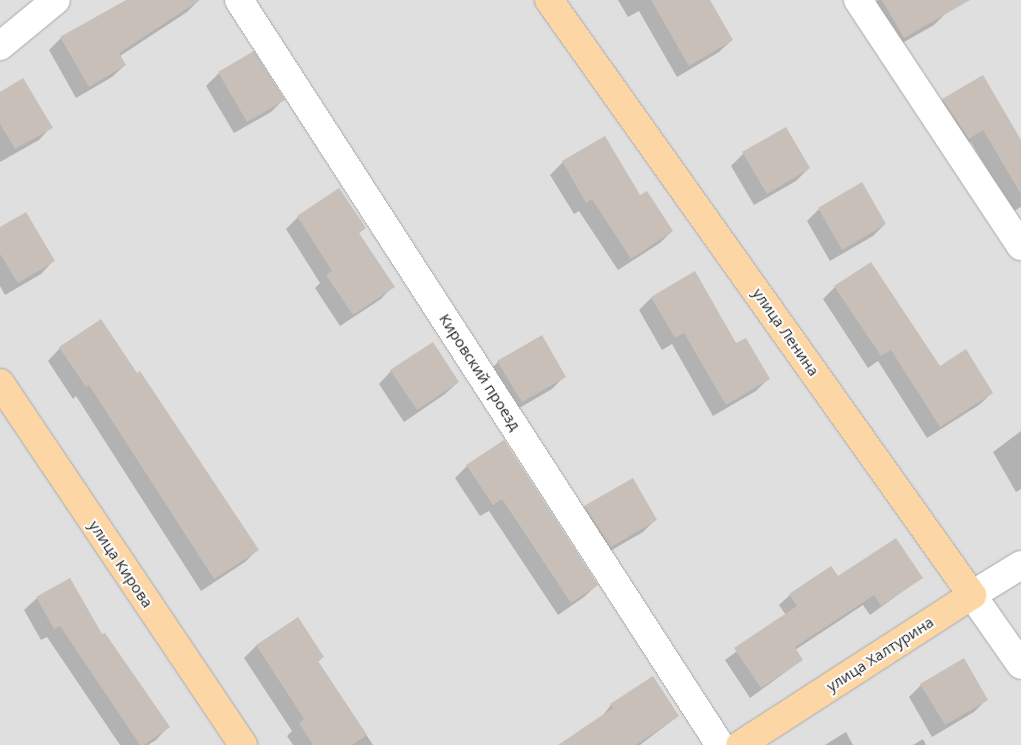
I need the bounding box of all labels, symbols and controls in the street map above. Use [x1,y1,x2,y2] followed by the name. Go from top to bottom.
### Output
[749,285,823,379] street label: улица Ленина
[436,310,524,434] street label: Кировский проезд
[85,517,157,611] street label: улица Кирова
[823,613,937,695] street label: улица Халтурина

